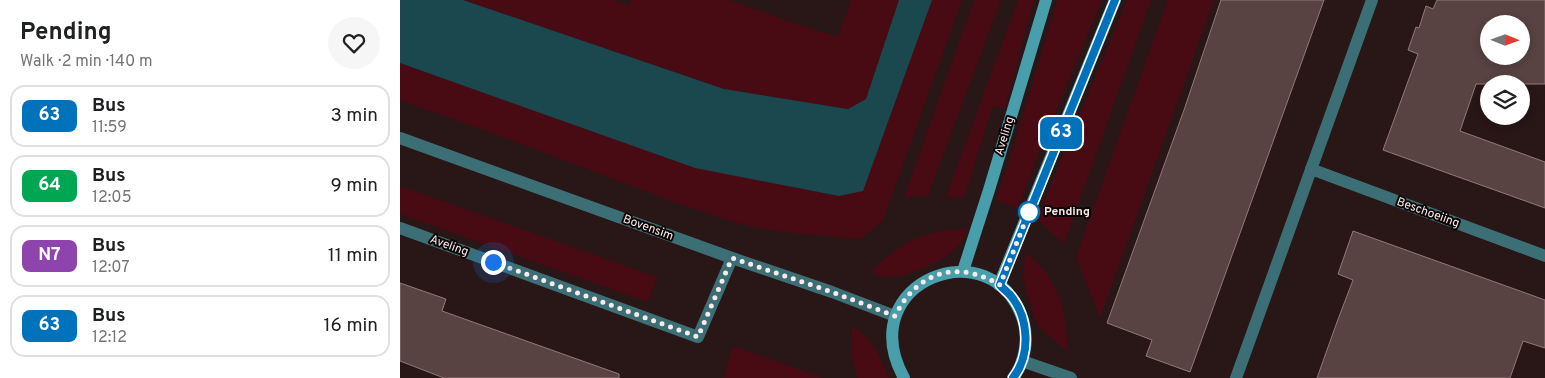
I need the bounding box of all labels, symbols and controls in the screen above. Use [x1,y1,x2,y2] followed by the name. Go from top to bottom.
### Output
[1480,15,1530,65] north arrow
[1480,15,1530,125] map controls
[328,17,380,69] button: heart
[20,18,112,48] text: Pending
[20,52,153,72] text: Walk · 2 min · 140 m
[1480,75,1530,125] button: layers
[92,94,126,118] text: Bus
[39,104,60,127] text: 63
[330,104,378,128] text: 3 min
[992,115,1018,157] street label: Aveling
[1038,117,1084,149] line badge: 63
[92,118,127,138] text: 11:59
[1050,121,1072,144] text: 63
[92,164,126,188] text: Bus
[38,174,61,197] text: 64
[331,174,378,198] text: 9 min
[92,188,132,208] text: 12:05
[1394,194,1462,232] street label: Beschoeiing
[1018,201,1040,223] marker: Pending
[1044,204,1090,220] place label: Pending
[620,211,676,245] street label: Bovensim
[427,232,471,260] street label: Aveling
[92,234,126,258] text: Bus
[38,244,61,267] text: N7
[328,244,378,268] text: 11 min
[481,250,506,275] your location
[92,258,130,278] text: 12:07
[92,304,126,328] text: Bus
[39,314,60,337] text: 63
[323,314,378,338] text: 16 min
[92,328,127,348] text: 12:12

